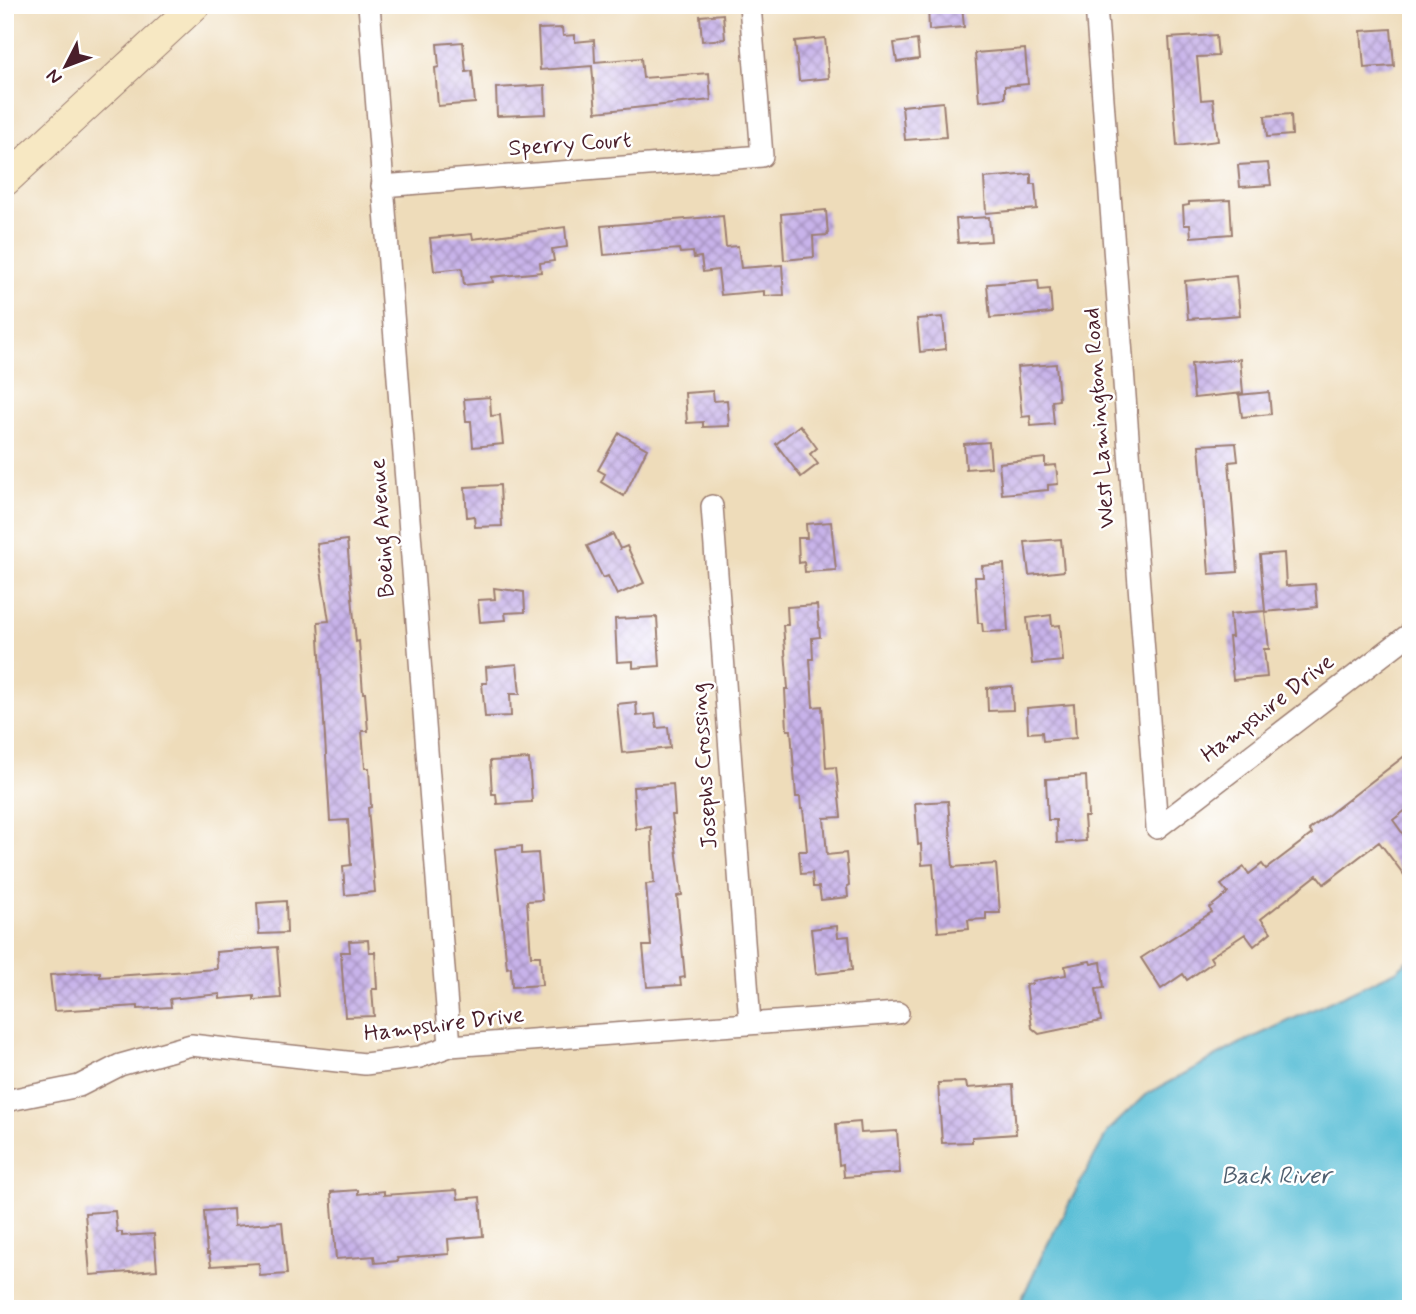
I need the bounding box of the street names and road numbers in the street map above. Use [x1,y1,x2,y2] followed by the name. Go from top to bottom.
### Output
[507,126,633,164] street label: Sperry Court
[1077,307,1123,529] street label: West Lamington Road
[363,457,405,599] street label: Boeing Avenue
[1195,648,1341,770] street label: Hampshire Drive
[684,682,726,850] street label: Josephs Crossing
[362,1000,526,1050] street label: Hampshire Drive

